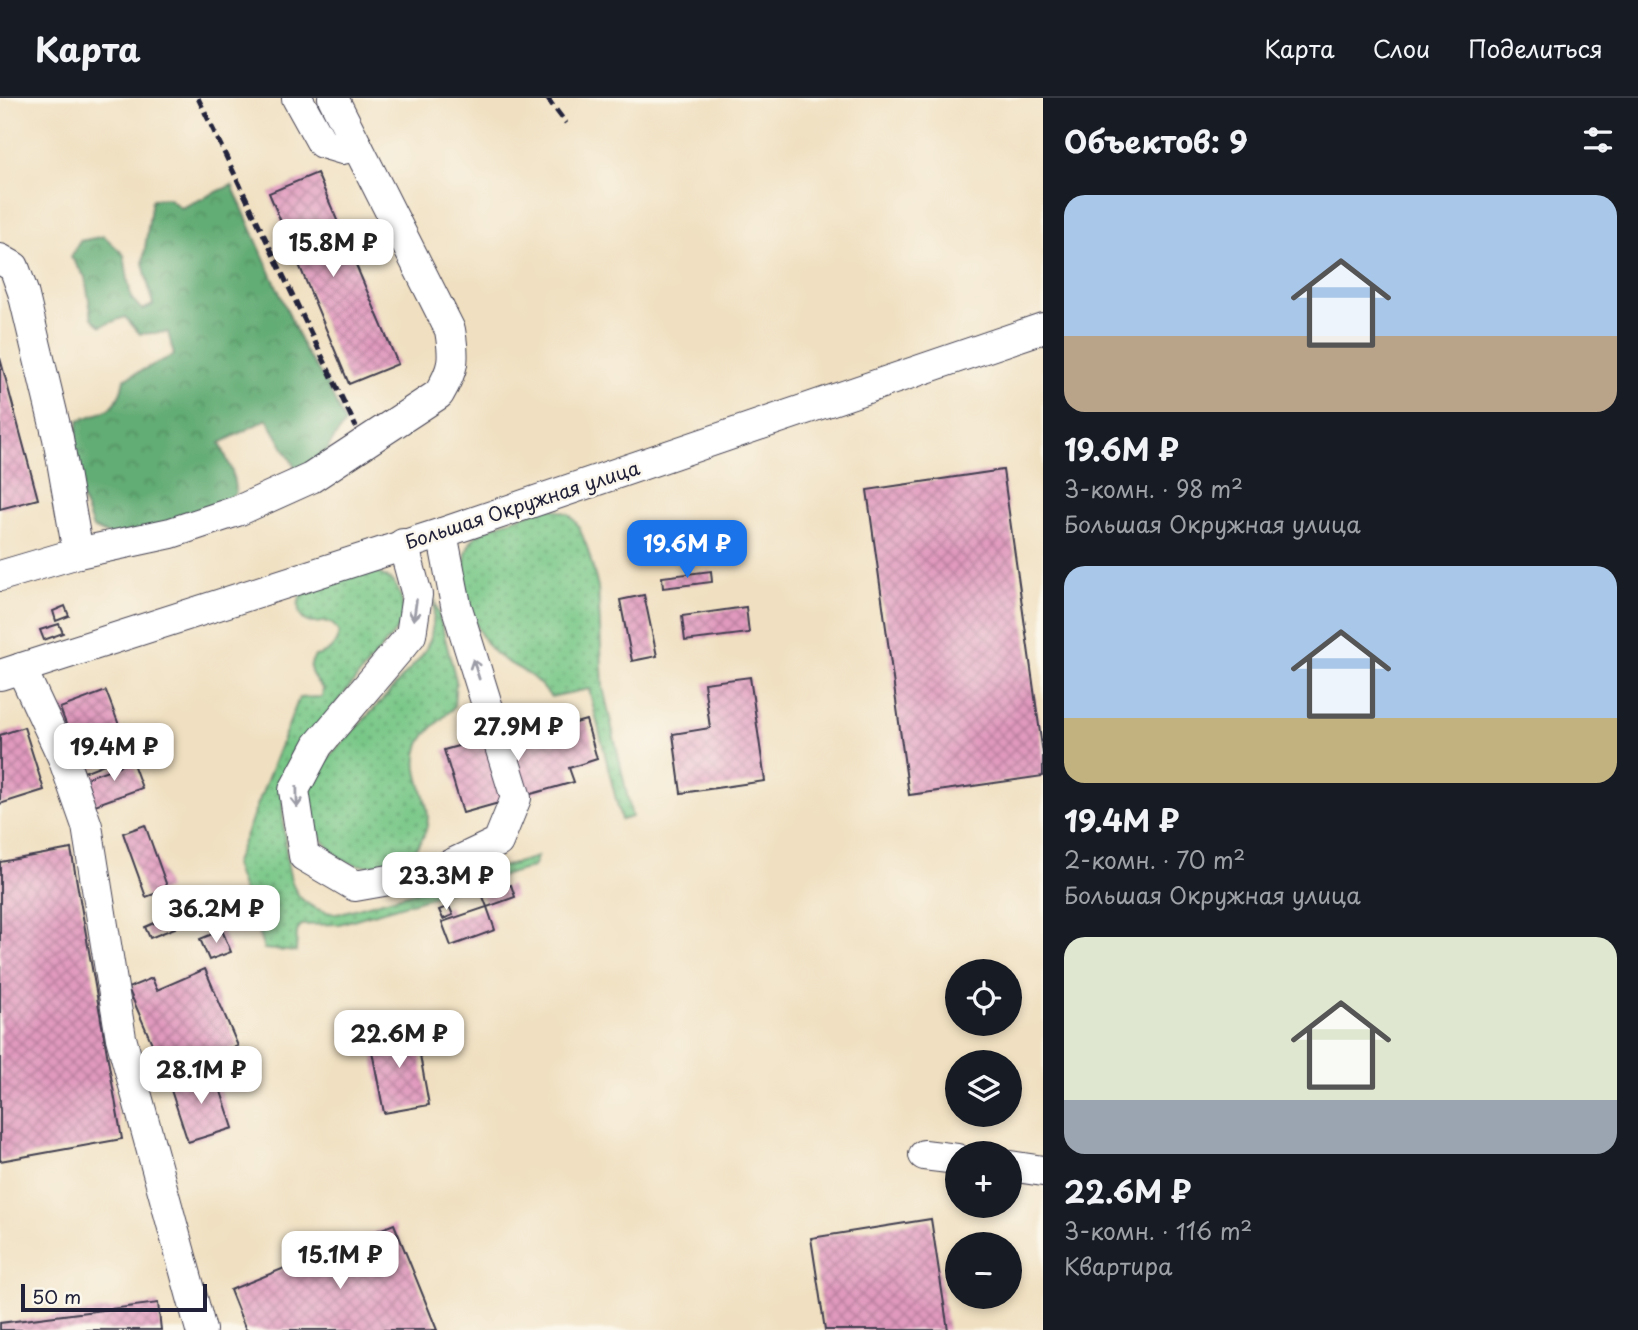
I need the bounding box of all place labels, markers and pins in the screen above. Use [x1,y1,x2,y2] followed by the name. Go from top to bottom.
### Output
[268,220,398,279] pin: 15.8M ₽
[622,520,752,580] pin: 19.6M ₽
[453,704,583,763] pin: 27.9M ₽
[49,724,179,783] pin: 19.4M ₽
[381,852,511,912] pin: 23.3M ₽
[151,886,281,945] pin: 36.2M ₽
[334,1010,464,1070] pin: 22.6M ₽
[136,1046,266,1106] pin: 28.1M ₽
[275,1232,405,1291] pin: 15.1M ₽

